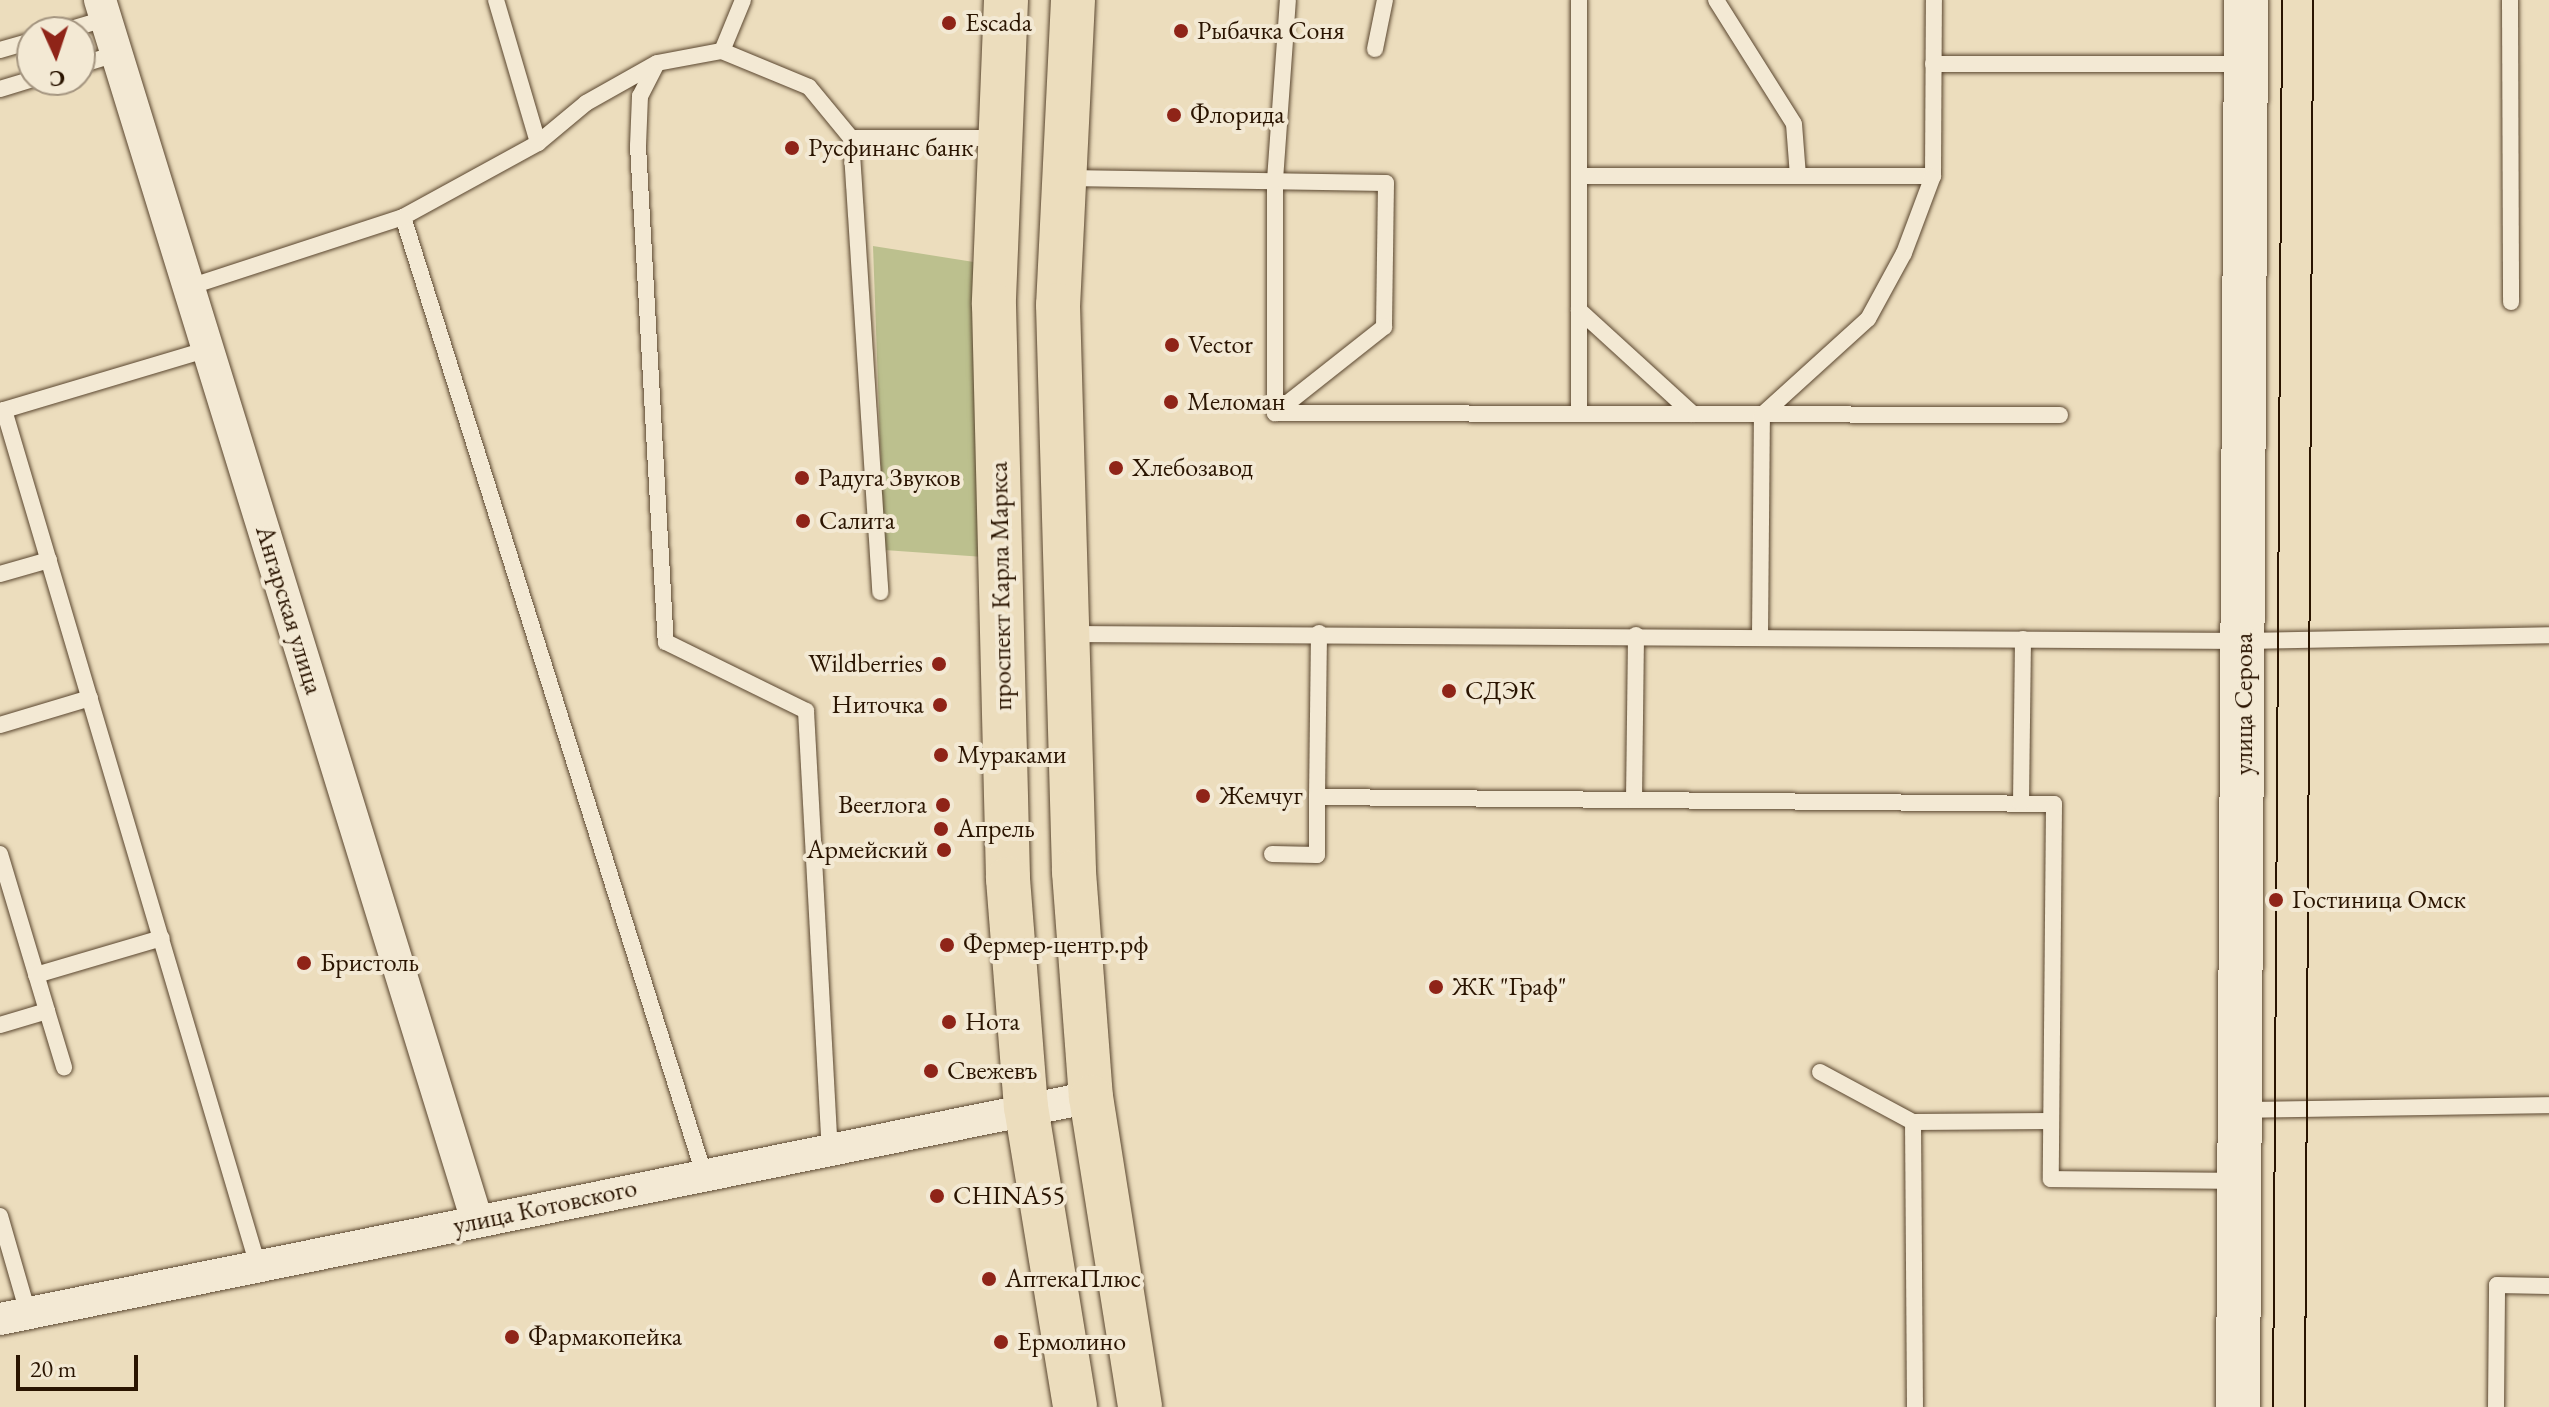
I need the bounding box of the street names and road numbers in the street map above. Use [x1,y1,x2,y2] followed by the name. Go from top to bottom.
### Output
[983,461,1019,711] street label: проспект Карла Маркса
[249,522,329,698] street label: Ангарская улица
[2228,633,2260,775] street label: улица Серова
[450,1172,640,1242] street label: улица Котовского

